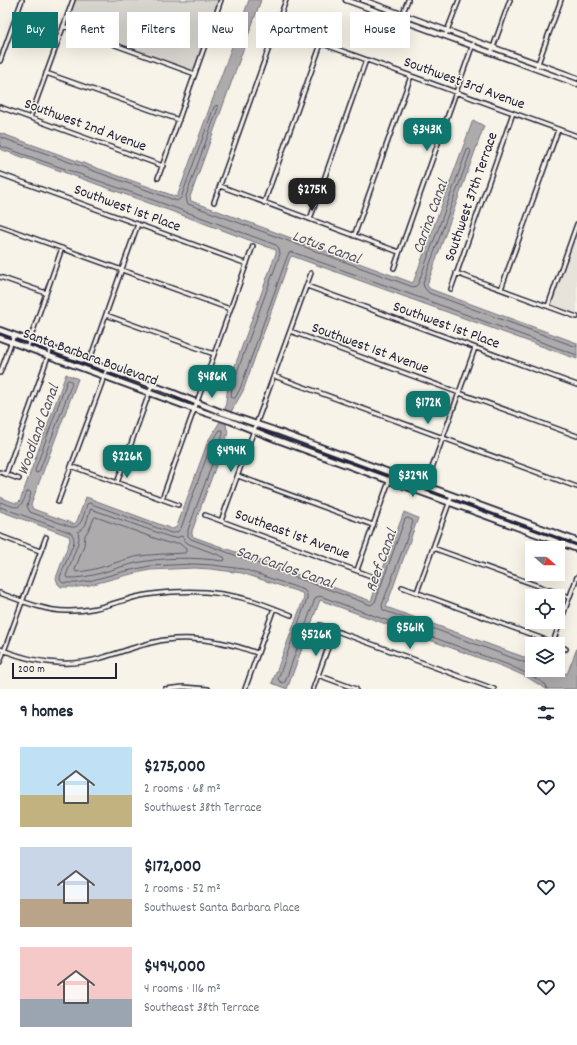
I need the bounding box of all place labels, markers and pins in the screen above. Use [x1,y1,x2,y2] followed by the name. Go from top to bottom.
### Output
[399,118,455,152] pin: $343K
[284,178,340,212] pin: $275K
[184,365,240,399] pin: $486K
[400,391,456,425] pin: $172K
[203,439,259,473] pin: $494K
[99,445,155,479] pin: $226K
[385,464,441,498] pin: $329K
[382,616,438,650] pin: $561K
[288,623,344,657] pin: $526K

